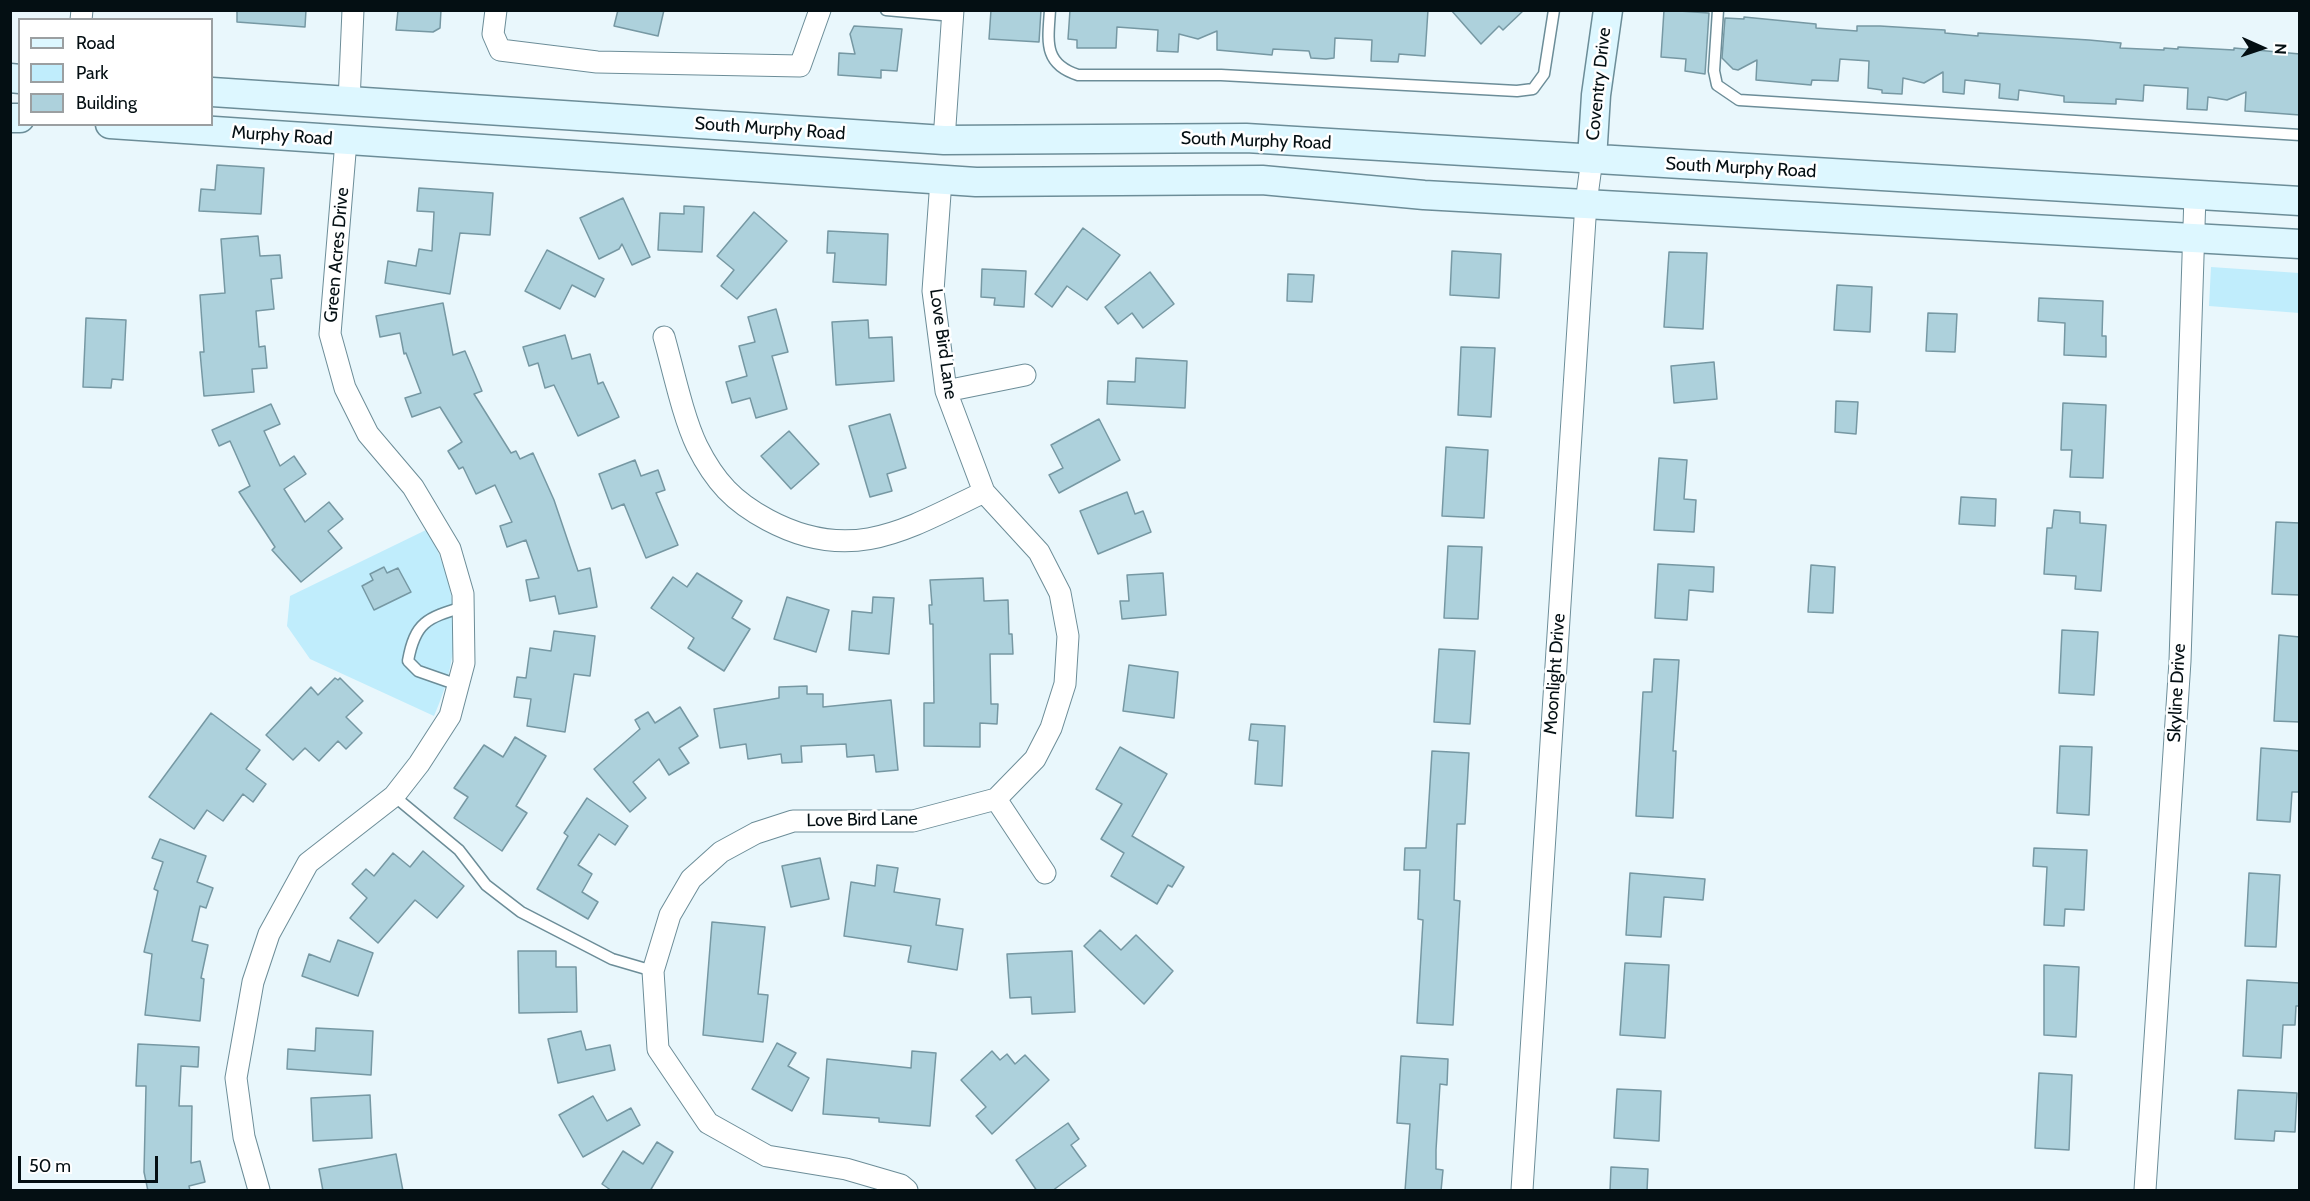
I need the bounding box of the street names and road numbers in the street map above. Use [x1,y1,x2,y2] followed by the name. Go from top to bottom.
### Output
[1582,26,1616,142] street label: Coventry Drive
[694,113,846,145] street label: South Murphy Road
[231,122,333,150] street label: Murphy Road
[1180,128,1332,154] street label: South Murphy Road
[1665,153,1817,183] street label: South Murphy Road
[320,187,354,323] street label: Green Acres Drive
[925,287,961,401] street label: Love Bird Lane
[1540,613,1570,735] street label: Moonlight Drive
[2164,643,2190,743] street label: Skyline Drive
[806,808,918,832] street label: Love Bird Lane

